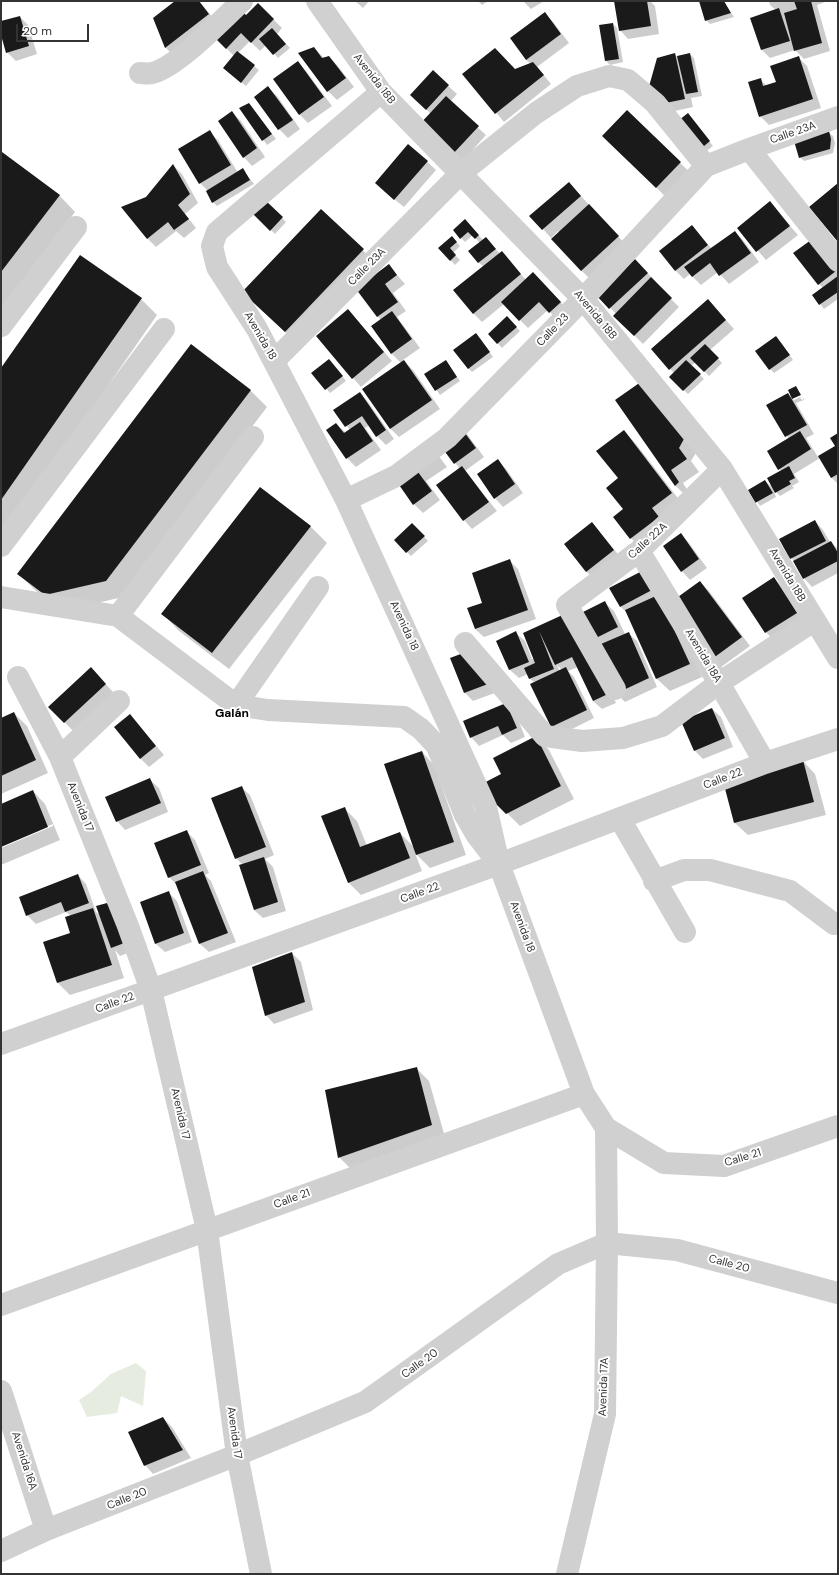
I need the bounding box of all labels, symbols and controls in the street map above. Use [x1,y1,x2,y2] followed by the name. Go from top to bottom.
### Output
[18,16,91,42] scale bar
[23,23,52,39] text: 20 m
[350,51,398,107] street label: Avenida 18B
[768,119,818,147] street label: Calle 23A
[345,245,389,289] street label: Calle 23A
[571,288,619,342] street label: Avenida 18B
[241,310,279,362] street label: Avenida 18
[534,311,572,349] street label: Calle 23
[626,520,670,562] street label: Calle 22A
[766,546,808,604] street label: Avenida 18B
[387,599,421,653] street label: Avenida 18
[682,627,724,685] street label: Avenida 18A
[215,707,249,721] district label: Galán
[702,766,744,792] street label: Calle 22
[64,780,96,834] street label: Avenida 17
[399,880,441,906] street label: Calle 22
[507,900,537,954] street label: Avenida 18
[94,990,136,1016] street label: Calle 22
[168,1087,192,1141] street label: Avenida 17
[723,1146,763,1170] street label: Calle 21
[272,1186,312,1212] street label: Calle 21
[707,1252,751,1276] street label: Calle 20
[399,1346,441,1382] street label: Calle 20
[596,1357,612,1417] street label: Avenida 17A
[224,1406,244,1460] street label: Avenida 17
[8,1430,40,1492] street label: Avenida 16A
[105,1485,149,1513] street label: Calle 20

